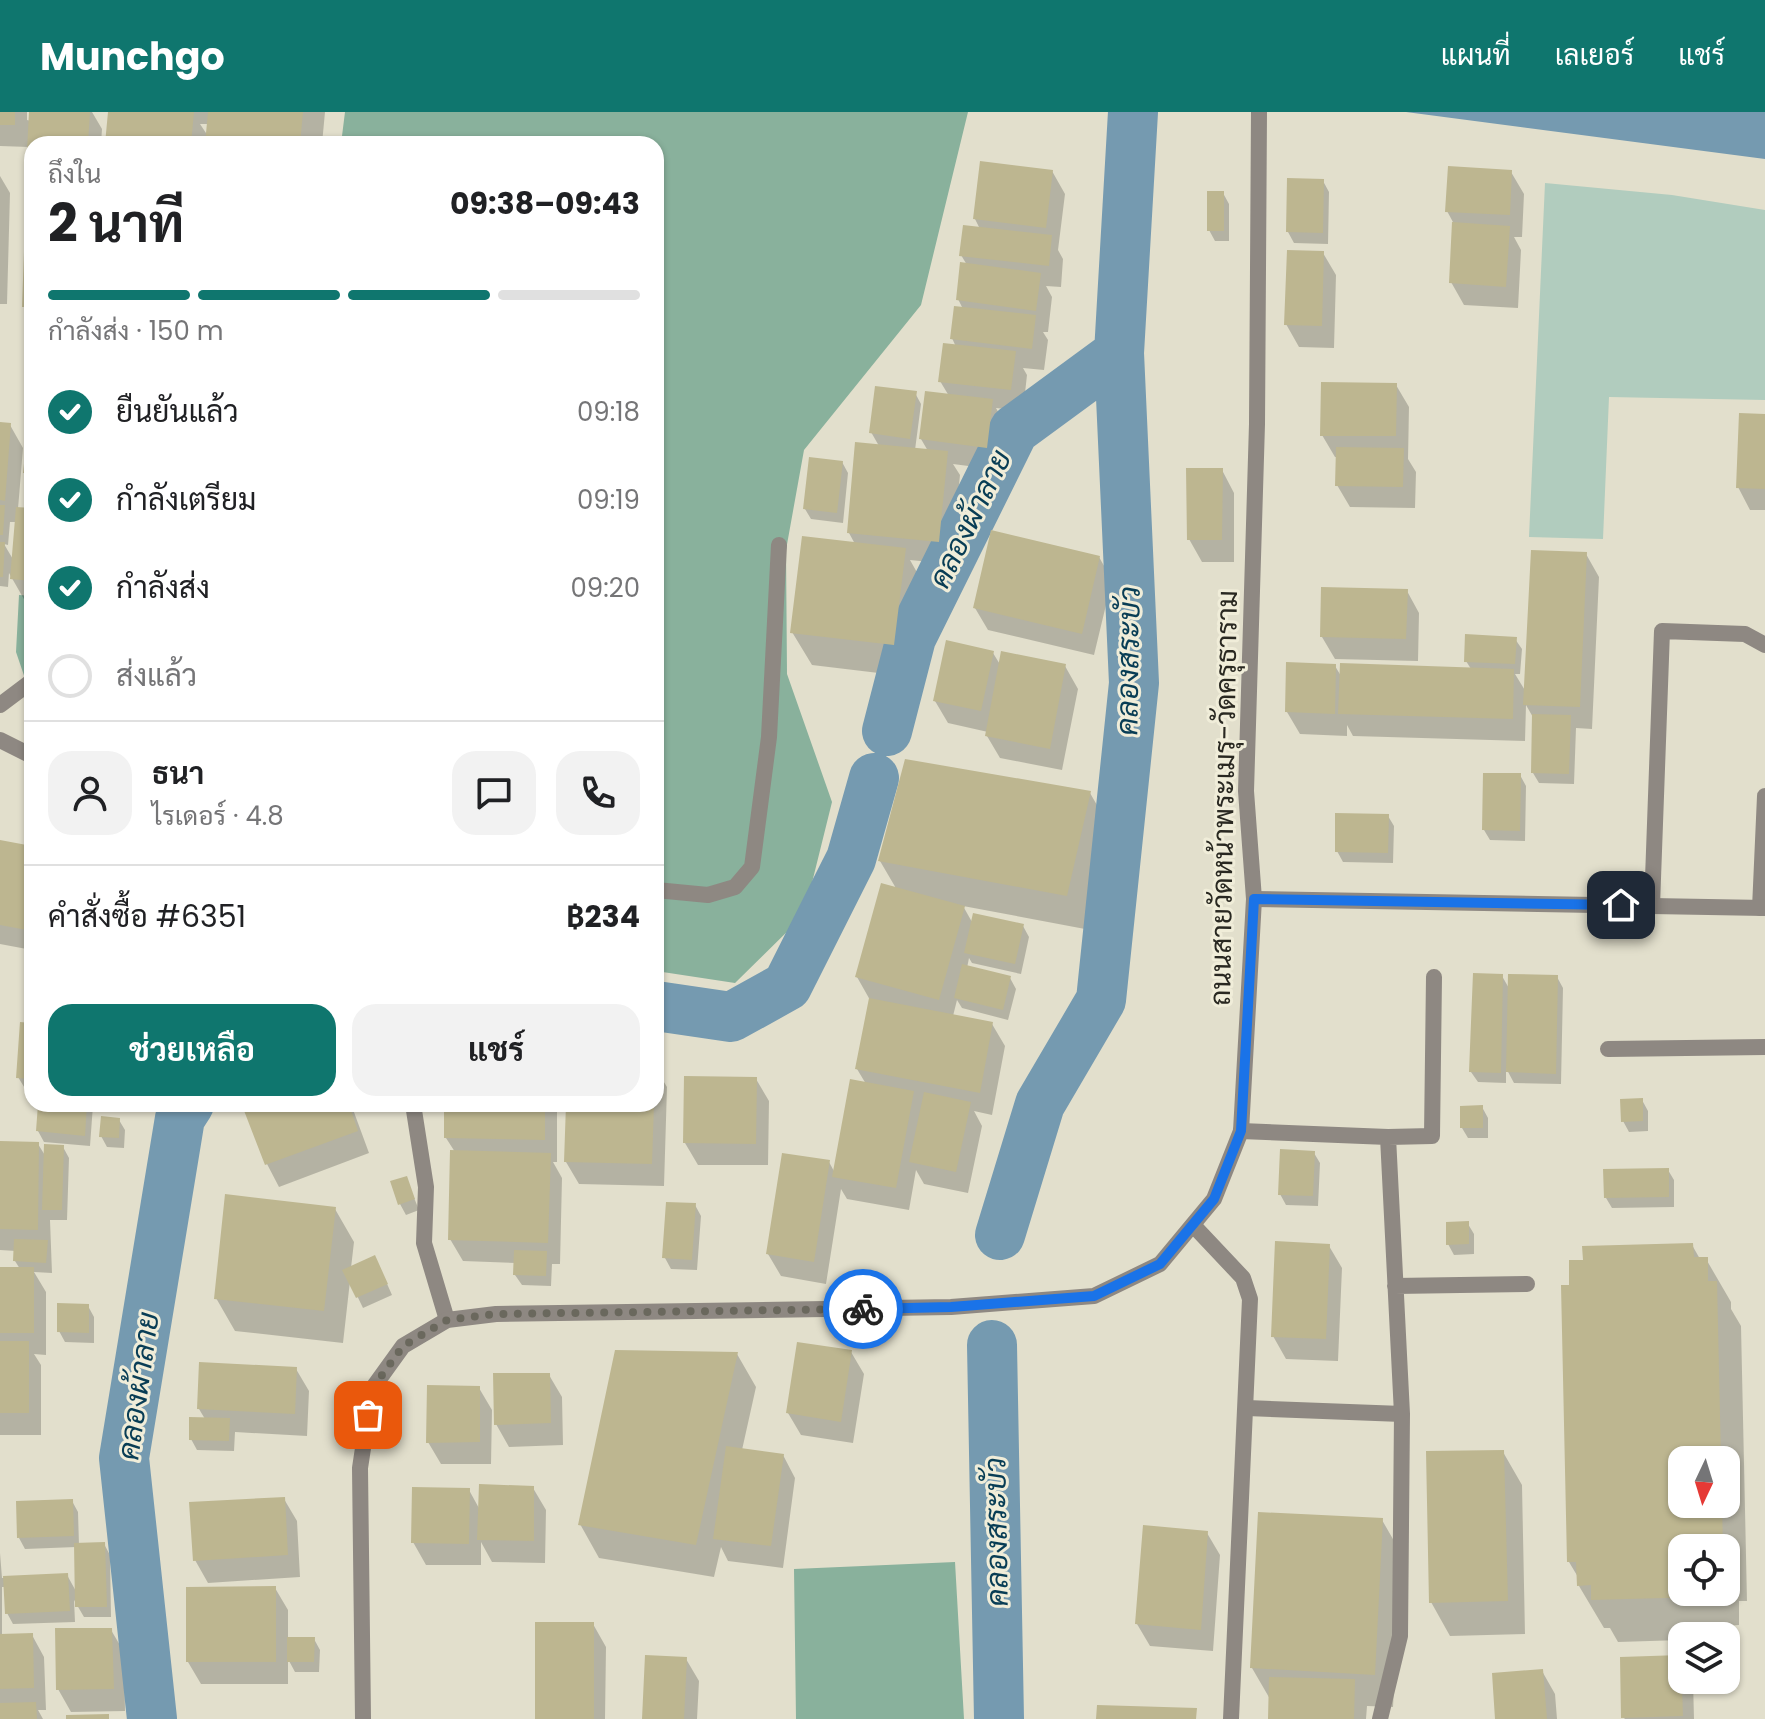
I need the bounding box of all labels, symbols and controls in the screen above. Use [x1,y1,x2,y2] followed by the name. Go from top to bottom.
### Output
[40,30,225,83] text: Munchgo
[1441,36,1511,75] text: แผนที่
[1555,36,1634,75] text: เลเยอร์
[1678,36,1725,75] text: แชร์
[48,156,101,192] text: ถึงใน
[450,182,640,225] text: 09:38–09:43
[48,187,184,260] text: 2 นาที
[48,313,223,349] text: กำลังส่ง · 150 m
[48,390,92,434] icon: check
[116,390,239,433] text: ยืนยันแล้ว
[577,394,640,430] text: 09:18
[918,443,1022,595] water label: คลองผ้าลาย
[48,478,92,522] icon: check
[116,478,256,521] text: กำลังเตรียม
[577,482,640,518] text: 09:19
[48,566,92,610] icon: check
[116,566,210,609] text: กำลังส่ง
[570,570,640,606] text: 09:20
[1105,586,1151,736] water label: คลองสระบัว
[1201,590,1247,1006] street label: ถนนสายวัดหน้าพระเมรุ-วัดครุธาราม
[116,654,197,697] text: ส่งแล้ว
[48,751,132,835] button: person
[452,751,536,835] button: chat
[556,751,640,835] button: phone
[152,752,204,795] text: ธนา
[152,798,284,834] text: ไรเดอร์ · 4.8
[1587,871,1655,939] pin
[1599,883,1643,927] icon: home
[48,895,246,938] text: คำสั่งซื้อ #6351
[566,895,640,938] text: ฿234
[48,1004,336,1096] button: ช่วยเหลือ
[352,1004,640,1096] button: แชร์
[823,1269,903,1349] courier
[841,1287,885,1331] icon: bike
[106,1309,170,1463] water label: คลองผ้าลาย
[334,1381,402,1449] pin
[346,1393,390,1437] icon: bag
[1668,1446,1740,1518] north arrow
[1668,1446,1740,1694] map controls
[973,1457,1019,1607] water label: คลองสระบัว
[1668,1534,1740,1606] button: locate
[1668,1622,1740,1694] button: layers

